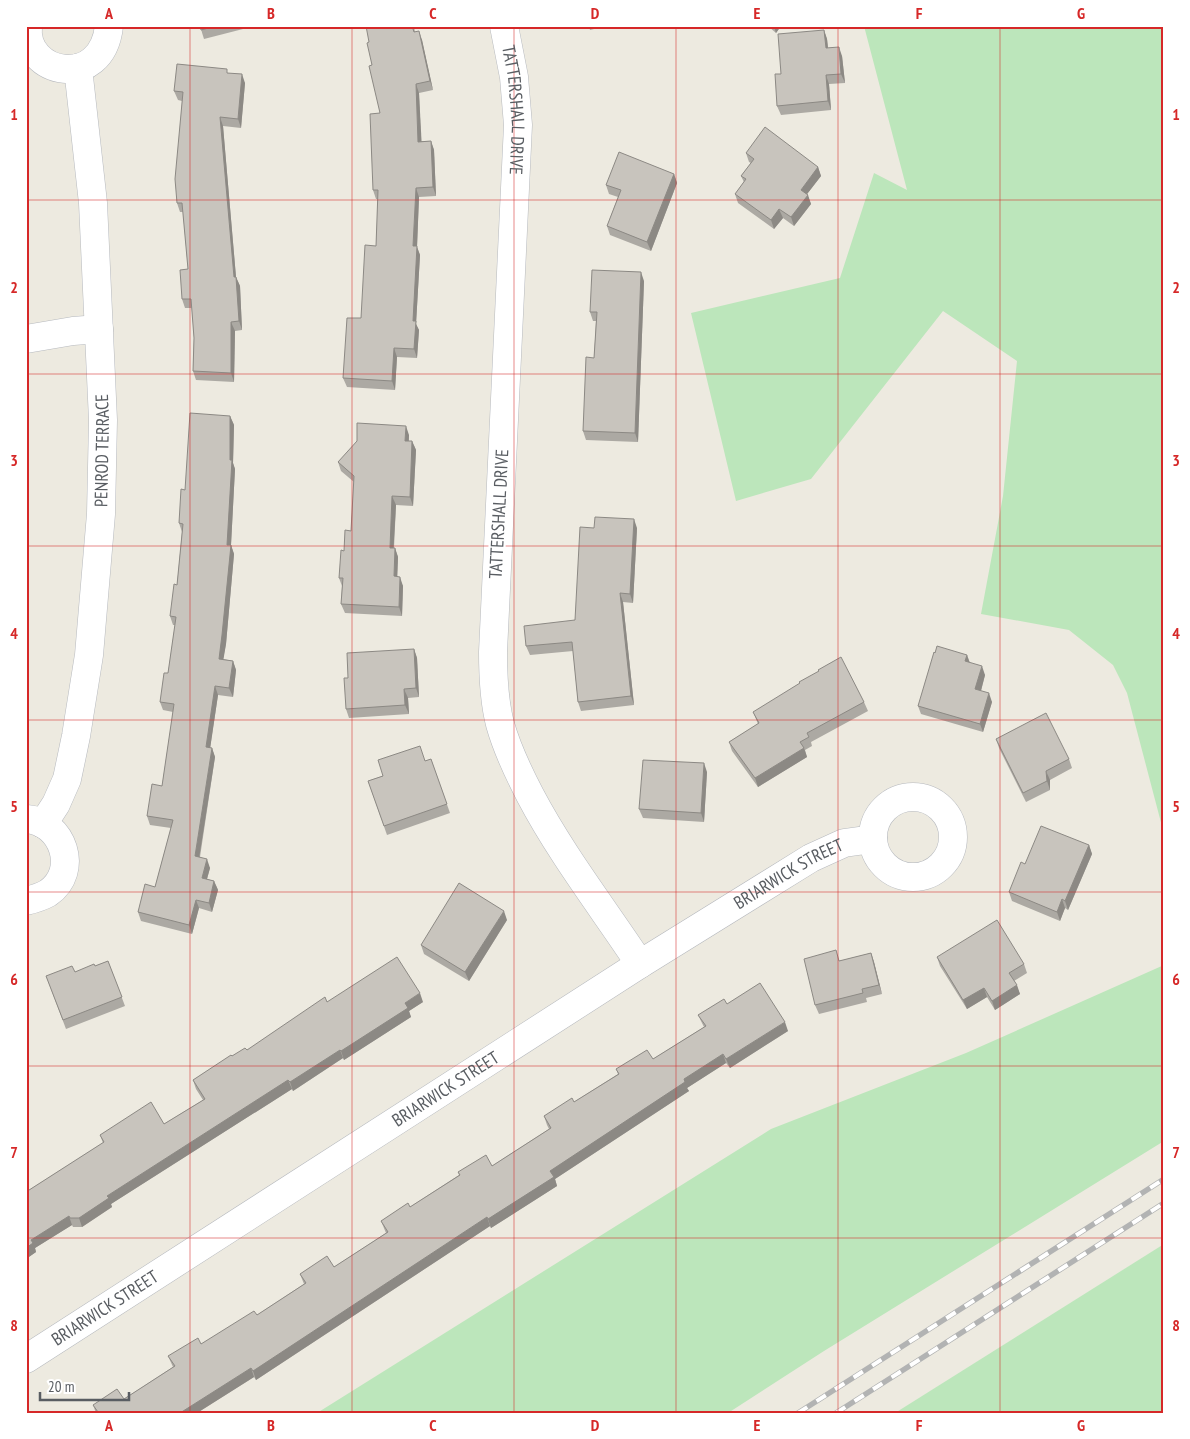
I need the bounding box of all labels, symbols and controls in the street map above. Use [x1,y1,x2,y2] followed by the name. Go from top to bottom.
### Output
[104,3,114,23] text: A
[267,3,275,23] text: B
[429,3,437,23] text: C
[591,3,600,23] text: D
[754,3,761,23] text: E
[916,3,923,23] text: F
[1077,3,1085,23] text: G
[497,43,530,175] street label: TATTERSHALL DRIVE
[10,104,18,124] text: 1
[1172,104,1180,124] text: 1
[10,277,18,297] text: 2
[1172,277,1180,297] text: 2
[89,394,114,507] street label: PENROD TERRACE
[484,449,513,579] street label: TATTERSHALL DRIVE
[10,450,18,470] text: 3
[1172,450,1180,470] text: 3
[10,623,18,643] text: 4
[1172,623,1180,643] text: 4
[10,796,18,816] text: 5
[1172,796,1180,816] text: 5
[729,833,847,914] street label: BRIARWICK STREET
[10,969,18,989] text: 6
[1172,969,1180,989] text: 6
[388,1046,503,1131] street label: BRIARWICK STREET
[10,1142,18,1162] text: 7
[1172,1142,1180,1162] text: 7
[47,1265,163,1351] street label: BRIARWICK STREET
[10,1315,18,1335] text: 8
[1172,1315,1180,1335] text: 8
[40,1369,129,1401] scale bar
[48,1377,74,1396] text: 20 m
[104,1415,114,1435] text: A
[267,1415,275,1435] text: B
[429,1415,437,1435] text: C
[591,1415,600,1435] text: D
[754,1415,761,1435] text: E
[916,1415,923,1435] text: F
[1077,1415,1085,1435] text: G

